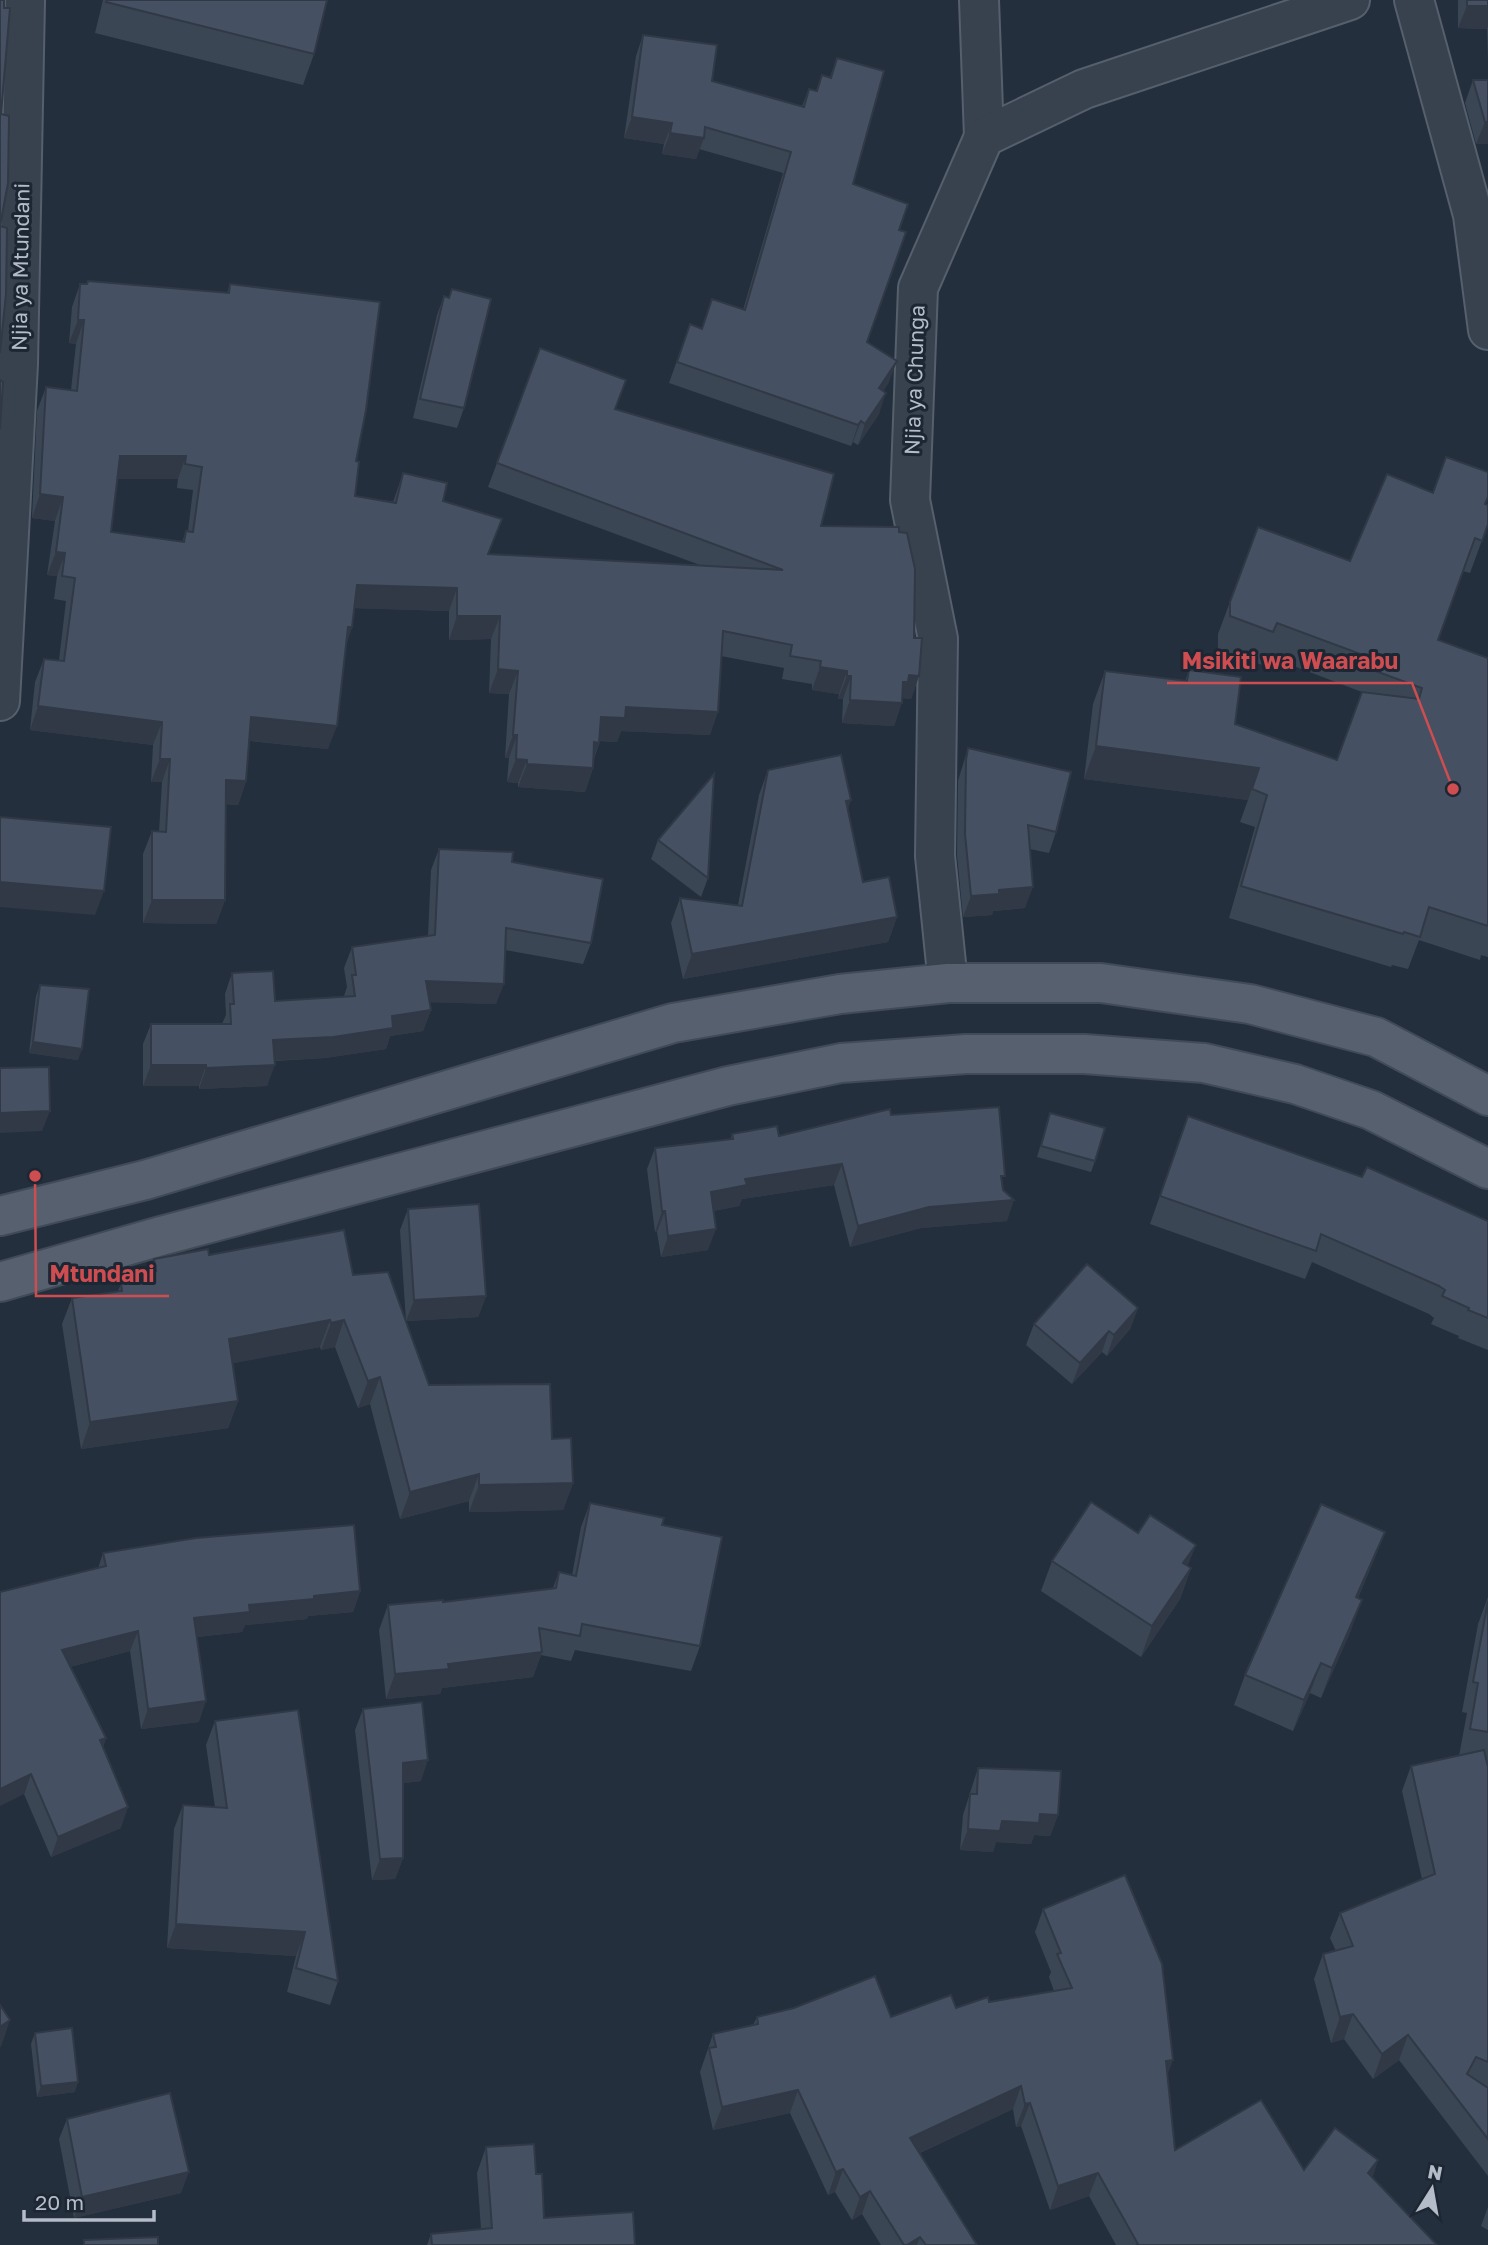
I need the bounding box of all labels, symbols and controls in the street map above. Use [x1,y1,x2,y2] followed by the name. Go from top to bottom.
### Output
[6,183,34,351] street label: Njia ya Mtundani
[898,305,930,455] street label: Njia ya Chunga
[1167,639,1412,683] callout: Msikiti wa Waarabu
[1182,646,1398,674] text: Msikiti wa Waarabu
[36,1252,169,1296] callout: Mtundani
[50,1259,154,1287] text: Mtundani
[1397,2154,1467,2224] north arrow
[1426,2159,1445,2184] text: N
[24,2178,154,2222] scale bar
[35,2189,84,2215] text: 20 m

